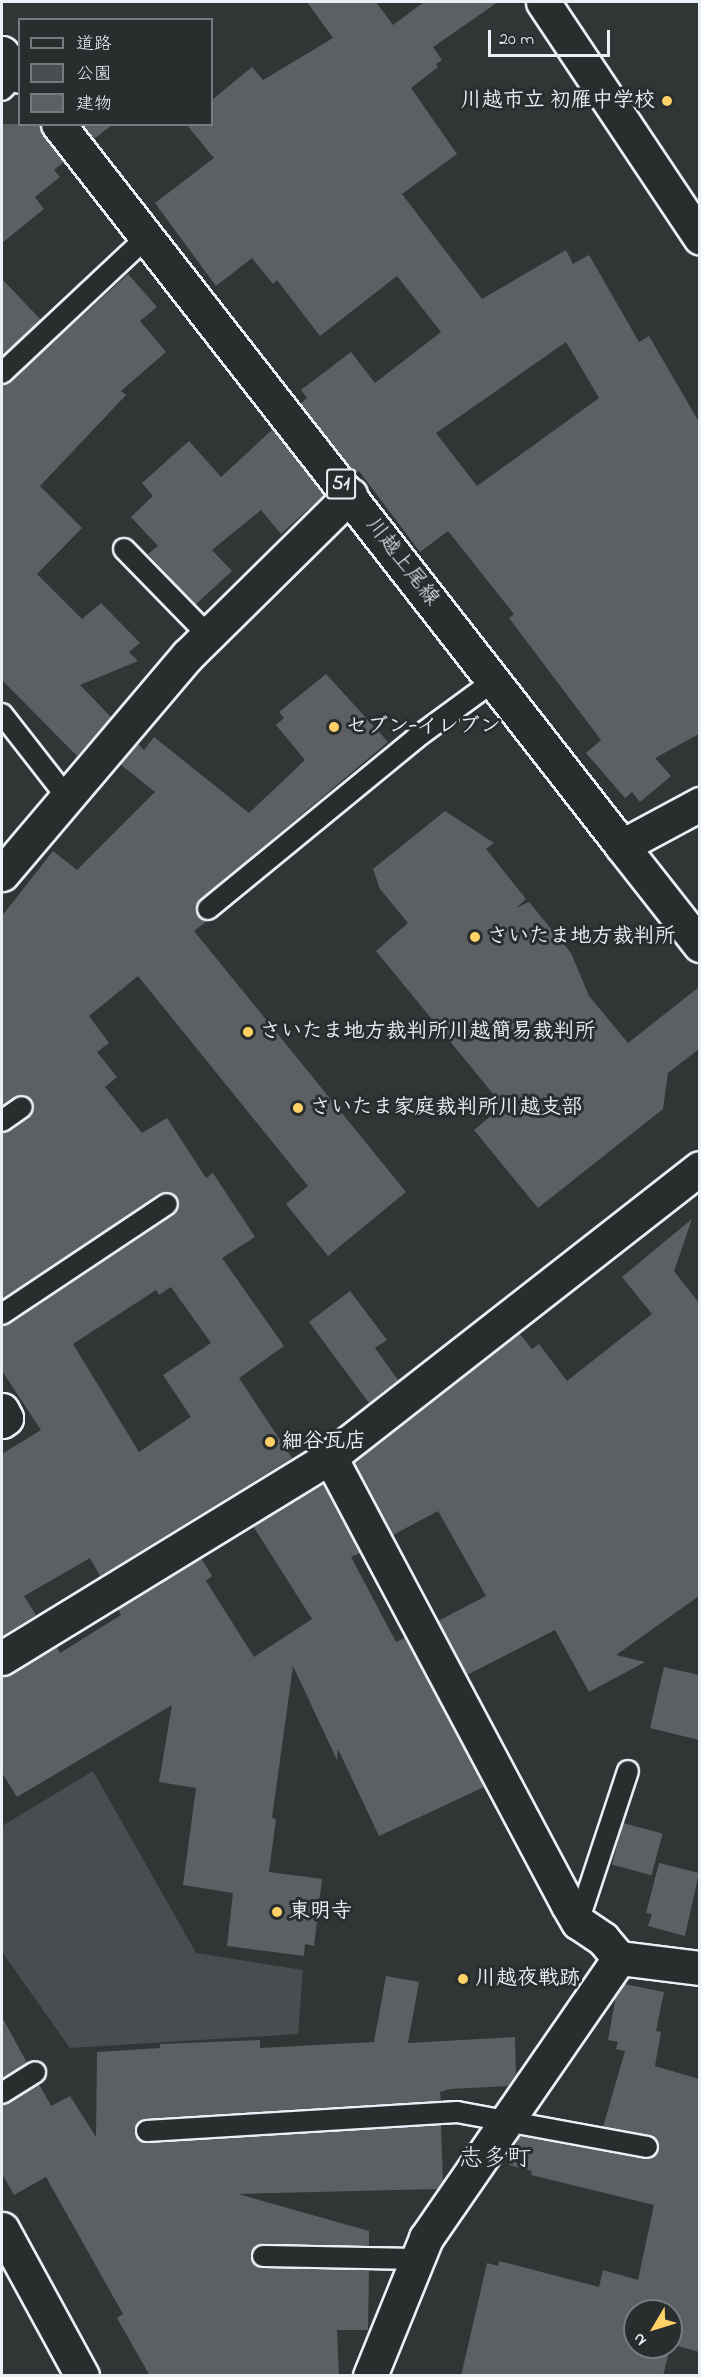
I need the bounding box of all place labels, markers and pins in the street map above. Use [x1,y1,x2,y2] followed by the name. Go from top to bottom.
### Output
[461,88,655,114] place label: 川越市立 初雁中学校
[660,94,674,108] marker: 川越市立 初雁中学校
[346,714,501,740] place label: セブン-イレブン
[327,720,341,734] marker: セブン-イレブン
[487,924,676,950] place label: さいたま地方裁判所
[468,930,482,944] marker: さいたま地方裁判所
[260,1019,596,1045] place label: さいたま地方裁判所川越簡易裁判所
[241,1025,255,1039] marker: さいたま地方裁判所川越簡易裁判所
[310,1095,583,1121] place label: さいたま家庭裁判所川越支部
[291,1101,305,1115] marker: さいたま家庭裁判所川越支部
[282,1429,366,1455] place label: 細谷瓦店
[263,1435,277,1449] marker: 細谷瓦店
[289,1899,352,1925] place label: 東明寺
[270,1905,284,1919] marker: 東明寺
[475,1966,580,1992] place label: 川越夜戦跡
[456,1972,470,1986] marker: 川越夜戦跡

